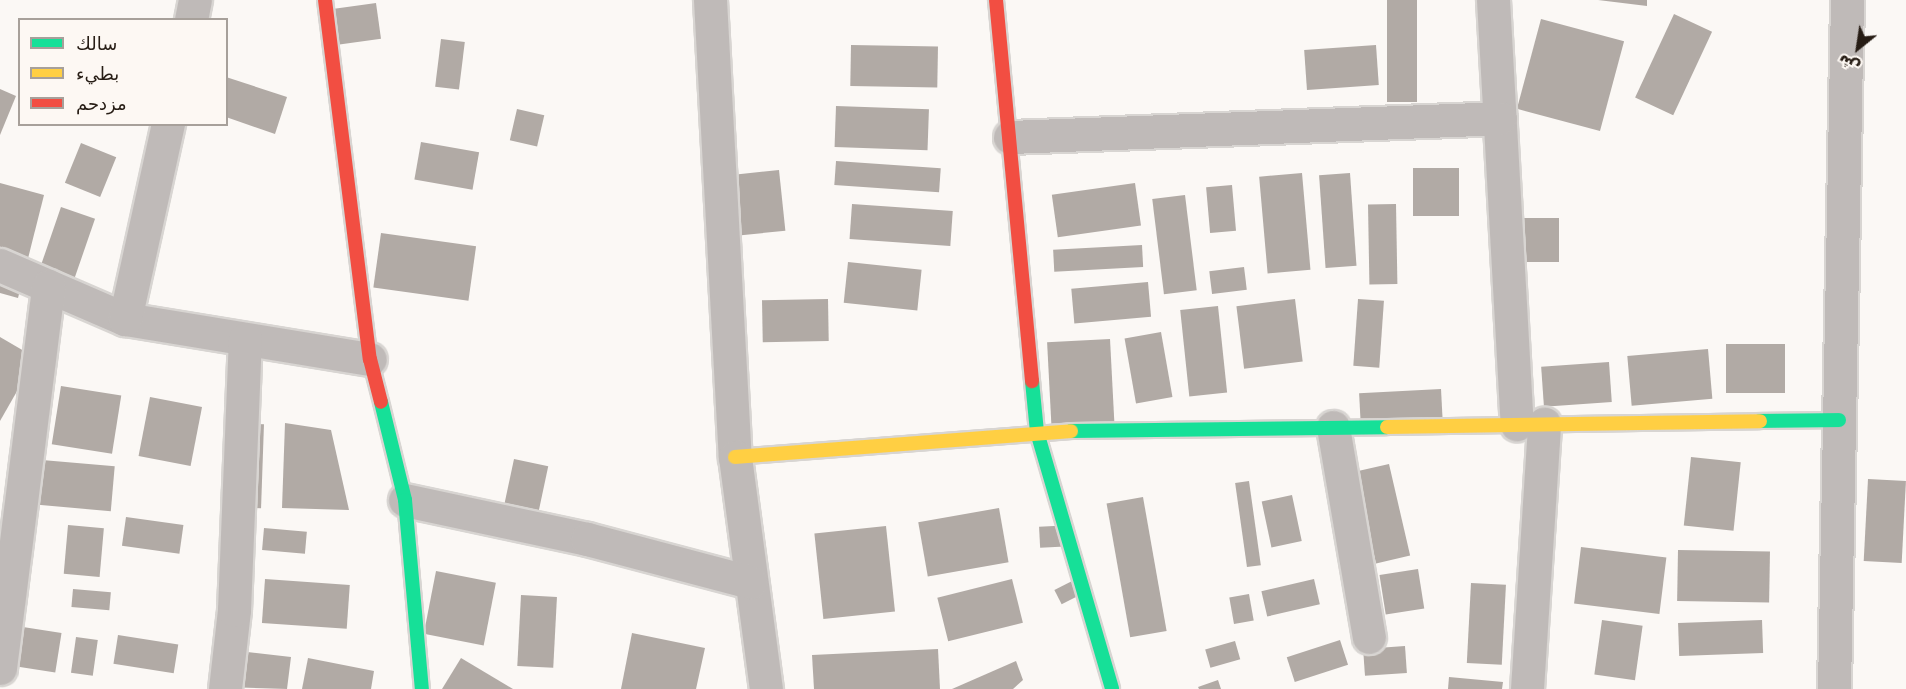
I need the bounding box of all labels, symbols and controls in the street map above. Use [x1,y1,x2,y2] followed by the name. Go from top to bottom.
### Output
[18,18,228,126] legend
[1828,18,1888,78] north arrow
[76,33,117,54] text: سالك
[1834,50,1863,78] text: ش
[76,63,119,84] text: بطيء
[76,93,127,114] text: مزدحم

